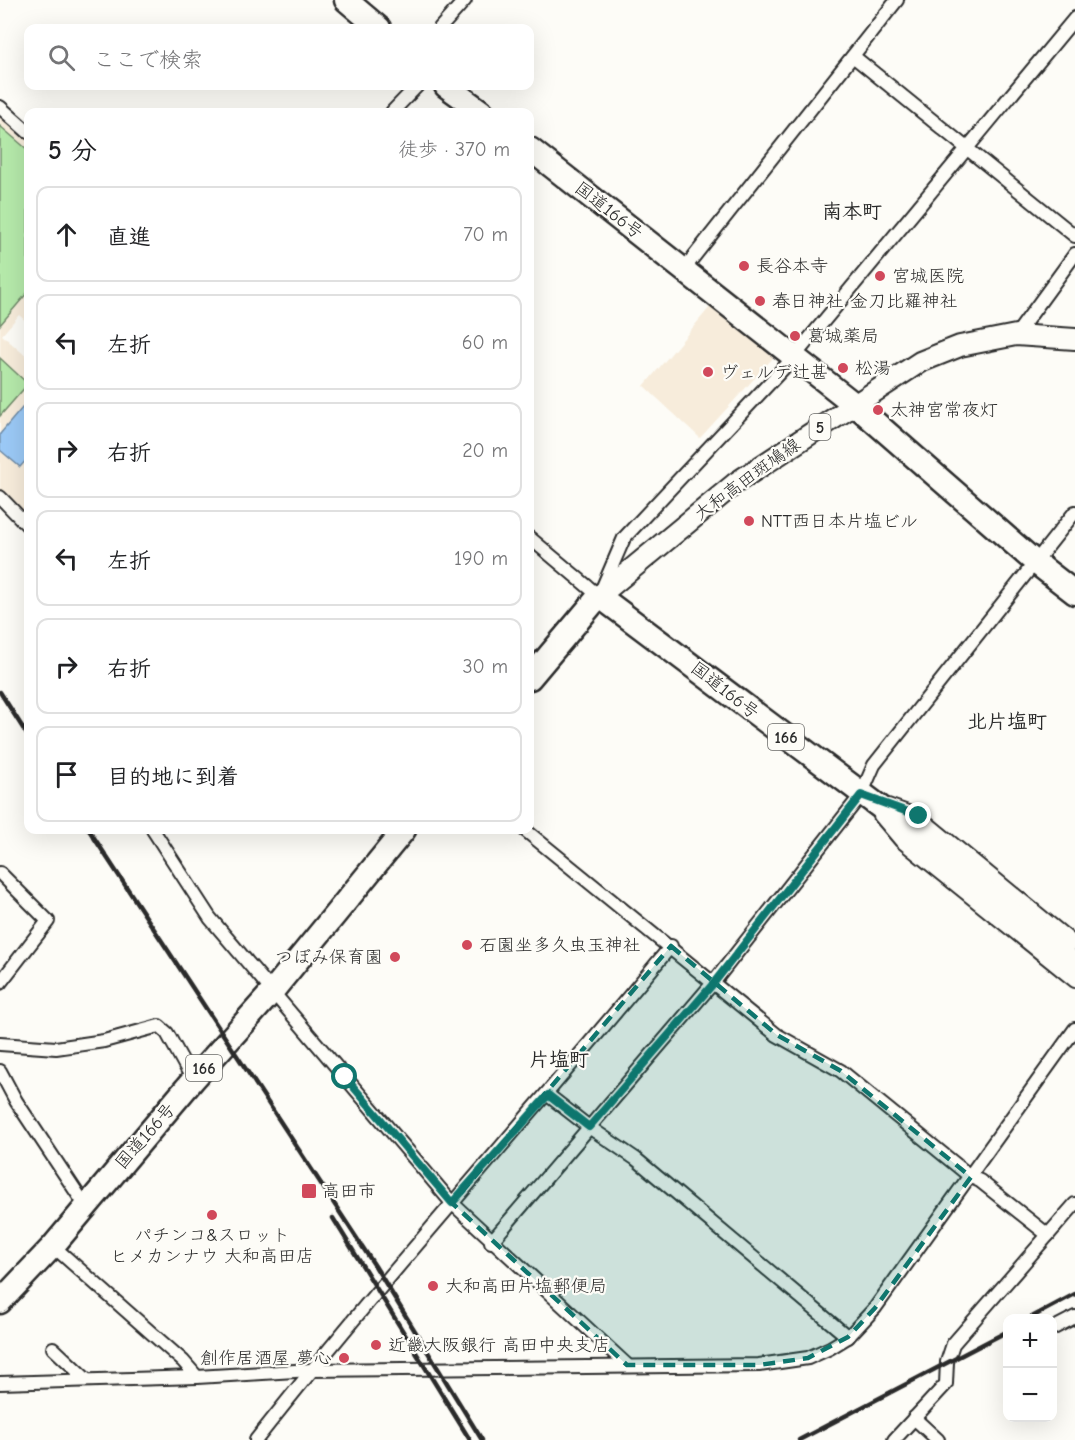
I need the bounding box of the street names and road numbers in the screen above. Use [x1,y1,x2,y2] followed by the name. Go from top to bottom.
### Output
[570,177,647,243] street label: 国道166号
[810,414,830,440] road number: 5
[690,434,804,525] street label: 大和高田斑鳩線
[686,657,763,723] street label: 国道166号
[768,724,804,750] road number: 166
[186,1055,222,1081] road number: 166
[111,1099,180,1174] street label: 国道166号

